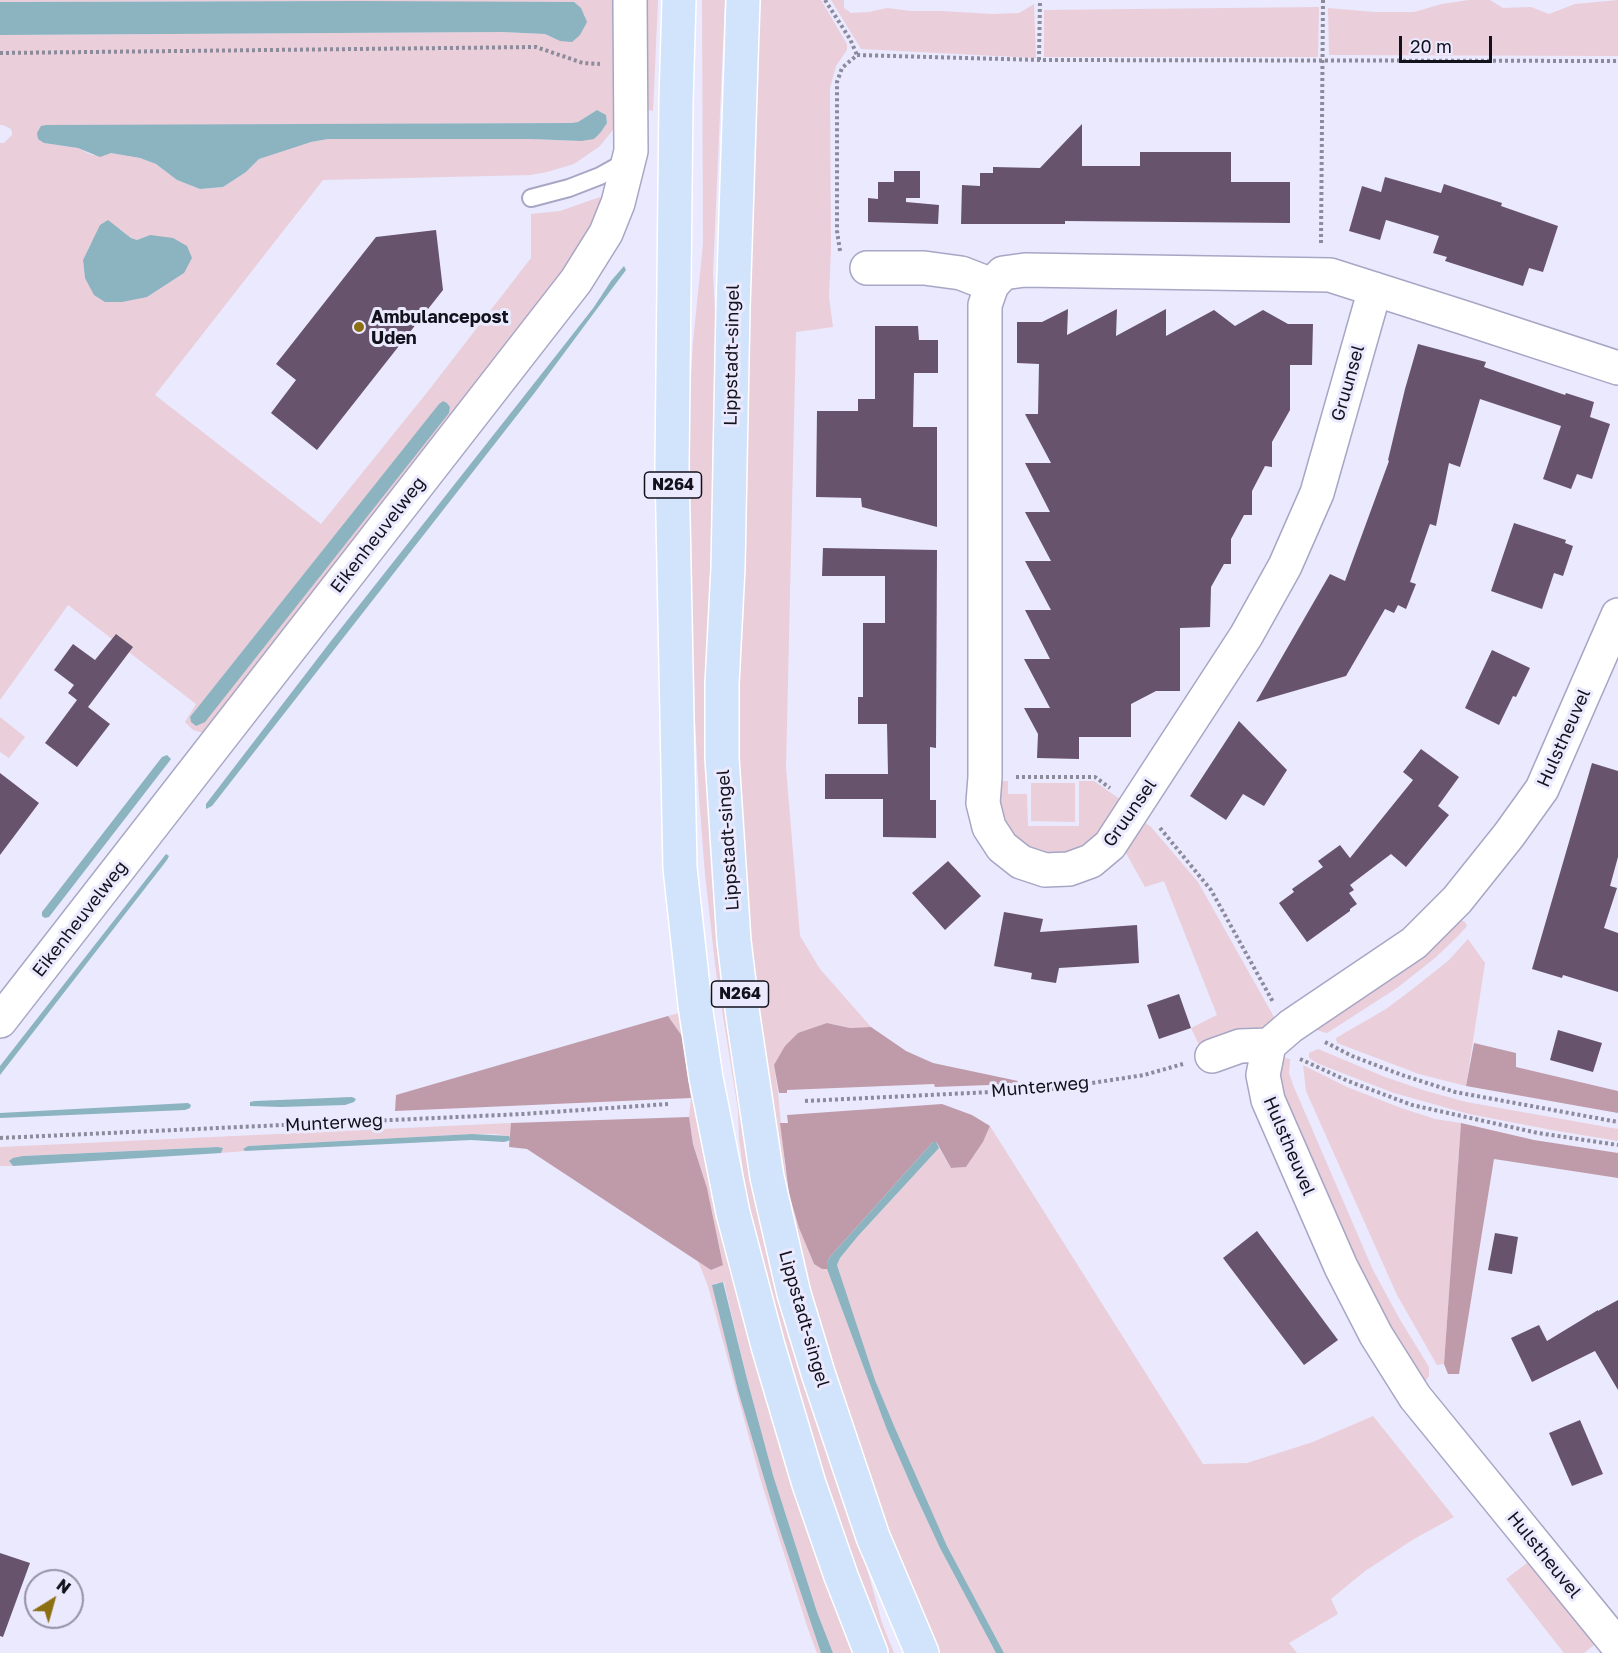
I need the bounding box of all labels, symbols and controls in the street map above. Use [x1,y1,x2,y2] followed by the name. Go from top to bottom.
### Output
[1402,24,1495,62] scale bar
[1410,35,1452,57] text: 20 m
[720,284,744,426] street label: Lippstadt-singel
[371,306,509,348] place label: Ambulancepost Uden
[352,320,366,334] marker: Ambulancepost Uden
[1327,342,1369,424] street label: Gruunsel
[644,472,702,498] road number: N264
[326,473,430,597] street label: Eikenheuvelweg
[1533,685,1595,791] street label: Hulstheuvel
[712,769,744,911] street label: Lippstadt-singel
[1099,775,1161,851] street label: Gruunsel
[28,857,132,981] street label: Eikenheuvelweg
[712,981,768,1007] road number: N264
[990,1072,1090,1102] street label: Munterweg
[1258,1093,1320,1199] street label: Hulstheuvel
[284,1110,384,1136] street label: Munterweg
[774,1248,834,1390] street label: Lippstadt-singel
[1502,1507,1586,1603] street label: Hulstheuvel
[24,1569,84,1629] north arrow
[53,1575,75,1598] text: N

